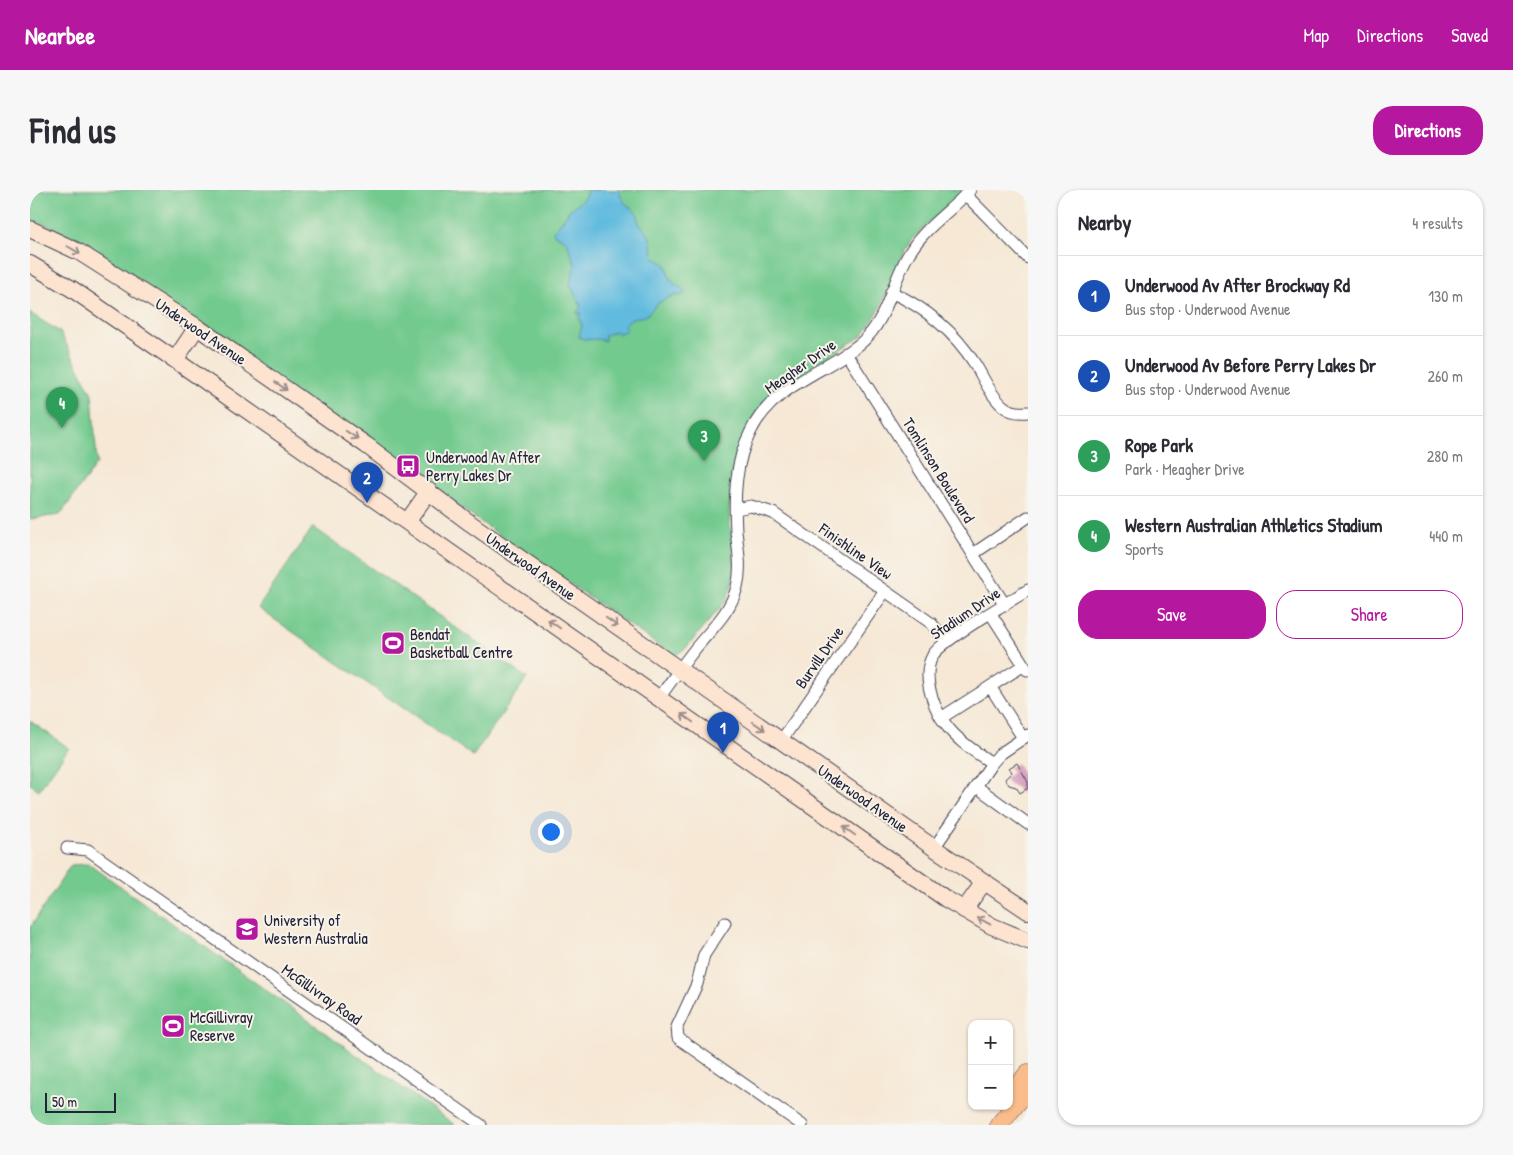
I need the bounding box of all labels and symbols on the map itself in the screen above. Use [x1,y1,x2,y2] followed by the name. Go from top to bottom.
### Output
[66,245,81,255] one-way arrow
[151,292,251,370] street label: Underwood Avenue
[760,333,841,399] street label: Meagher Drive
[274,381,288,391] one-way arrow
[46,387,78,428] pin: 4
[898,413,980,527] street label: Tomlinson Boulevard
[688,420,720,461] pin: 3
[345,430,359,441] one-way arrow
[426,446,541,486] place label: Underwood Av After Perry Lakes Dr
[395,453,421,479] bus stop icon: Underwood Av After Perry Lakes Dr
[351,462,383,503] pin: 2
[814,517,897,584] street label: Finishline View
[481,527,581,606] street label: Underwood Avenue
[926,581,1005,644] street label: Stadium Drive
[605,617,619,627] one-way arrow
[547,619,561,629] one-way arrow
[790,621,849,693] street label: Burvill Drive
[410,623,514,663] place label: Bendat Basketball Centre
[380,630,406,656] sports icon: Bendat Basketball Centre
[680,712,694,723] one-way arrow
[707,712,739,753] pin: 1
[752,721,766,731] one-way arrow
[813,759,913,838] street label: Underwood Avenue
[538,819,564,845] your location
[842,826,856,836] one-way arrow
[264,909,368,949] place label: University of Western Australia
[234,916,260,942] school or university icon: University of Western Australia
[976,916,991,926] one-way arrow
[278,958,366,1030] street label: McGillivray Road
[190,1006,253,1046] place label: McGillivray Reserve
[160,1013,186,1039] sports icon: McGillivray Reserve
[45,1090,116,1113] scale bar

